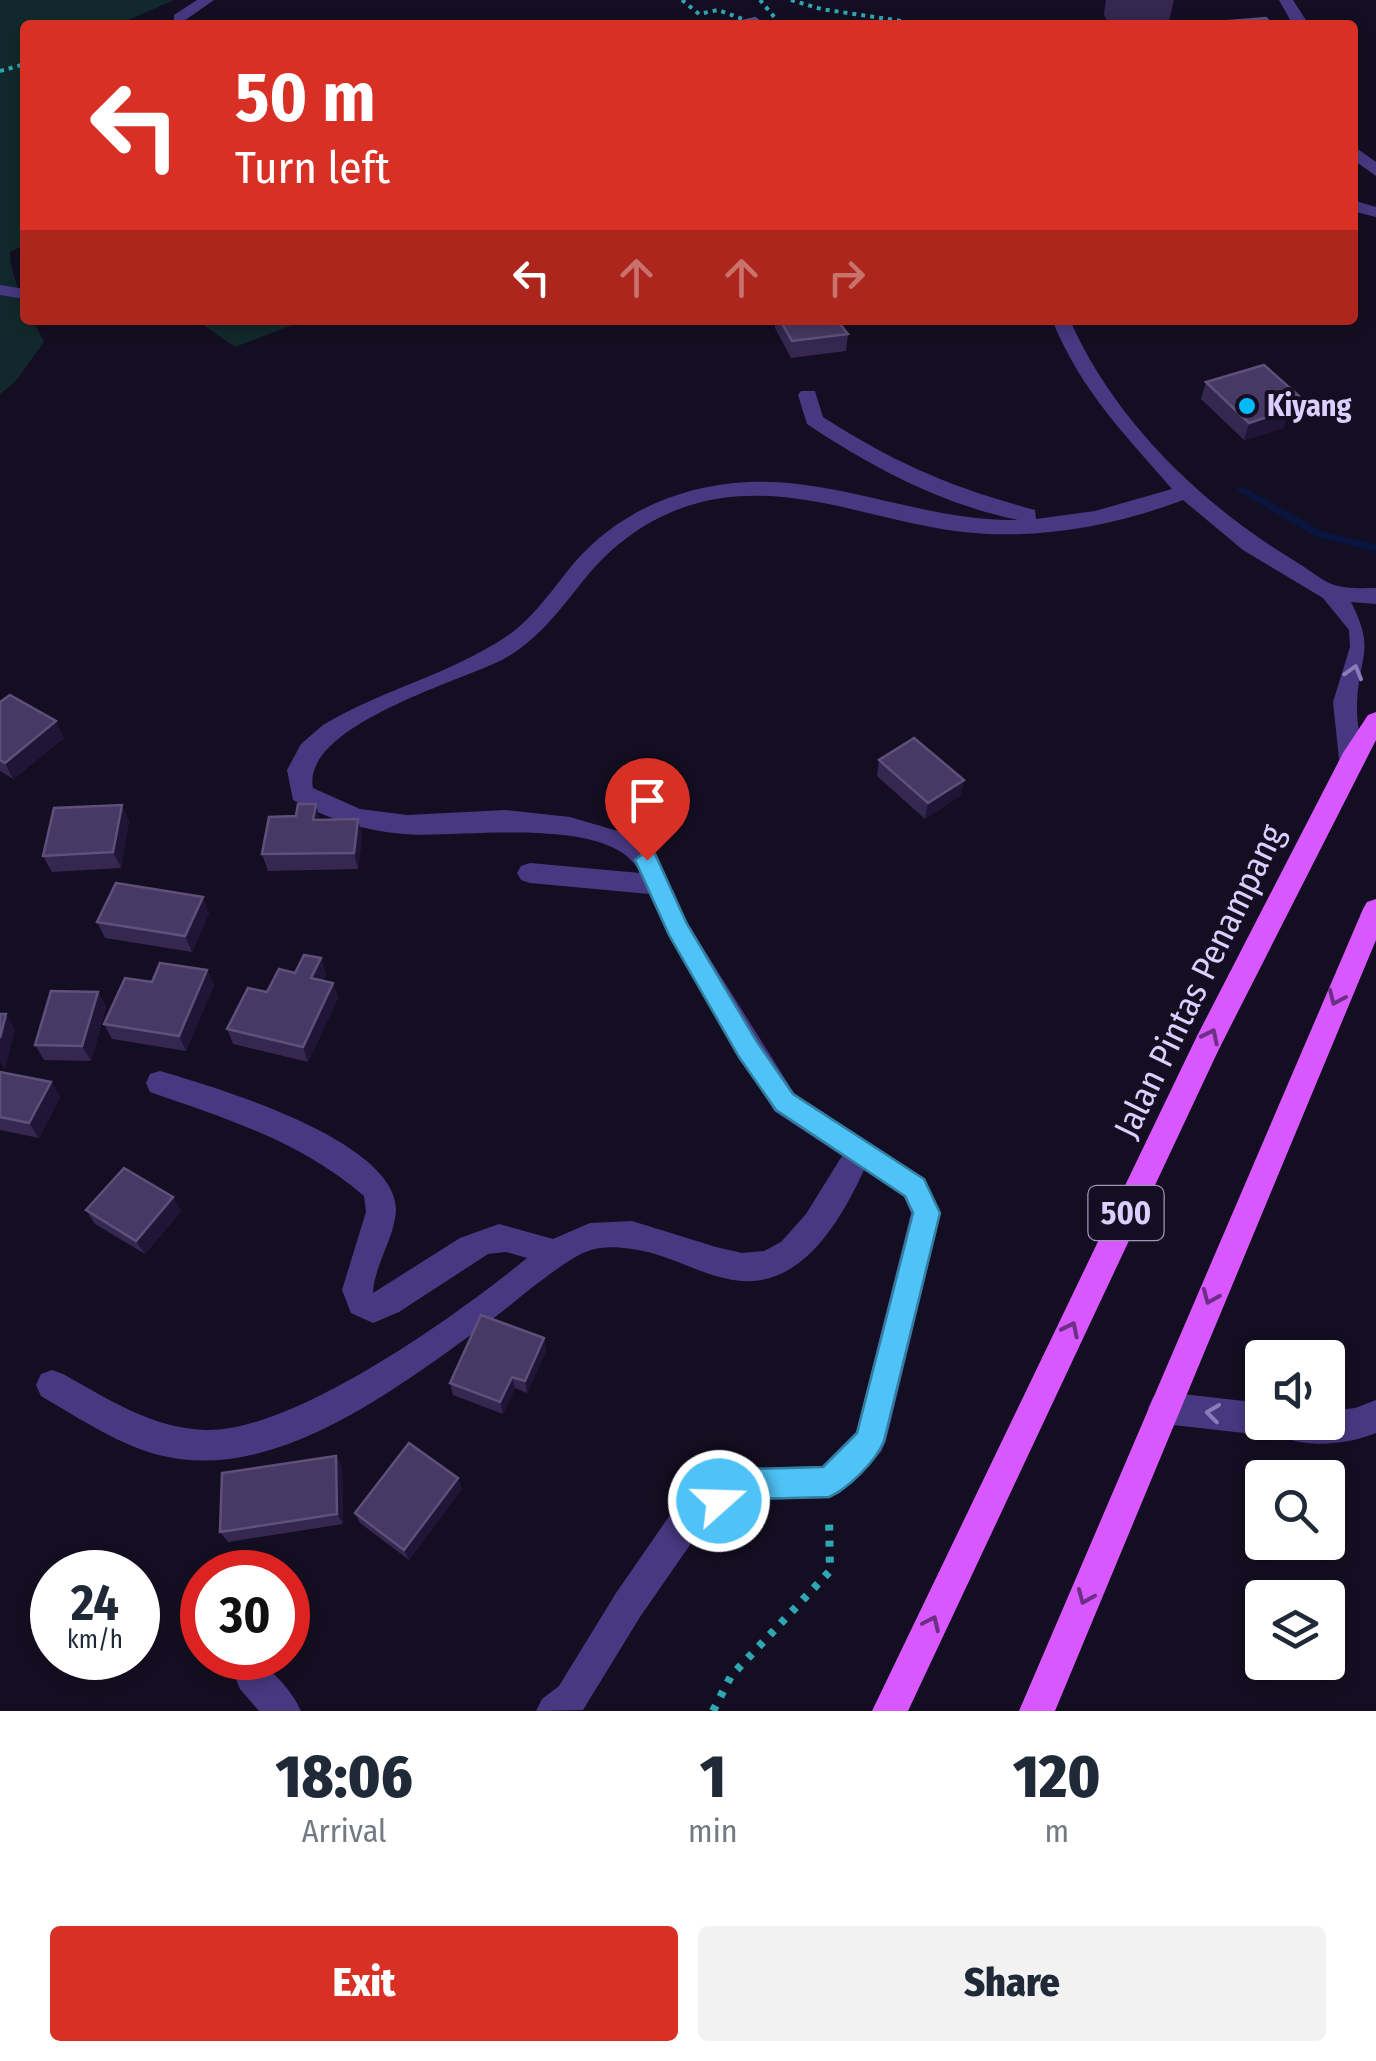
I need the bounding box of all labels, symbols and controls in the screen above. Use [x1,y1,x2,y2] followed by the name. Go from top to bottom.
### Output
[235,56,376,140] text: 50 m
[70,60,200,190] icon: left
[235,141,390,195] text: Turn left
[504,250,559,305] icon: left
[609,250,664,305] icon: ahead
[714,250,769,305] icon: ahead
[819,250,874,305] icon: right
[1267,388,1352,424] place label: Kiyang
[1236,395,1258,417] marker: Kiyang
[1342,664,1363,681] one-way arrow
[605,758,690,861] pin
[620,773,675,828] icon: arrive
[1105,817,1293,1145] street label: Jalan Pintas Penampang
[1328,988,1348,1006] one-way arrow
[1199,1028,1219,1046] one-way arrow
[1088,1186,1164,1240] road number: 500
[1202,1287,1222,1305] one-way arrow
[1058,1321,1078,1339] one-way arrow
[1245,1340,1345,1680] map controls
[1245,1340,1345,1440] button: sound
[1205,1403,1221,1424] one-way arrow
[667,1449,771,1553] position arrow
[1245,1460,1345,1560] button: search
[180,1550,310,1680] speed limit sign: 30
[71,1573,119,1633] text: 24
[1245,1580,1345,1680] button: layers
[1077,1587,1097,1605] one-way arrow
[919,1615,939,1633] one-way arrow
[67,1625,123,1655] text: km/h
[275,1741,413,1813] text: 18:06
[700,1741,726,1813] text: 1
[1013,1741,1101,1813] text: 120
[302,1812,386,1850] text: Arrival
[688,1812,738,1850] text: min
[1045,1812,1069,1850] text: m
[50,1926,678,2041] button: Exit
[698,1926,1326,2041] button: Share

